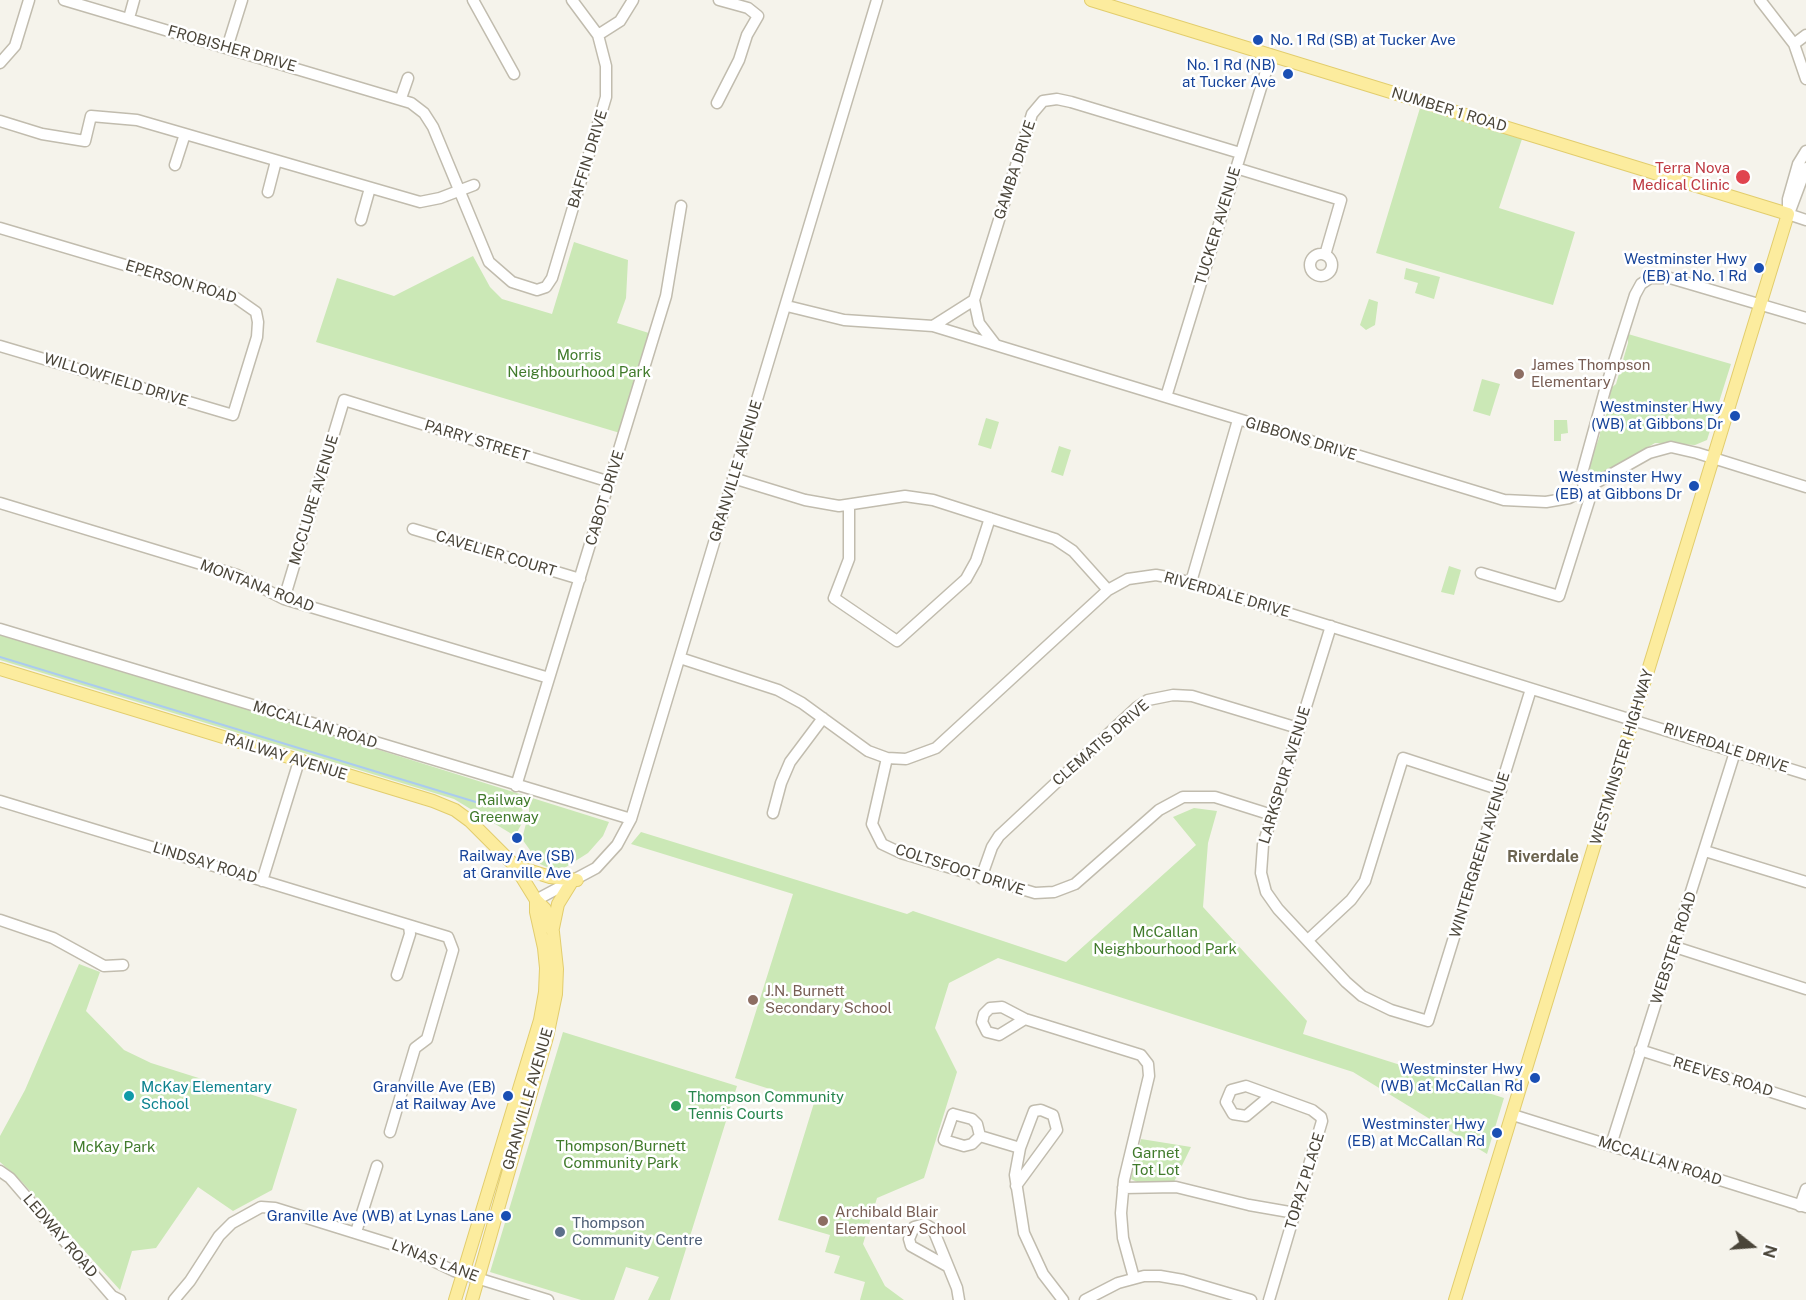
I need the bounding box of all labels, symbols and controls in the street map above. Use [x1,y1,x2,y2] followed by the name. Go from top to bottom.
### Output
[165,22,299,76] street label: FROBISHER DRIVE
[1270,31,1456,49] place label: No. 1 Rd (SB) at Tucker Ave
[1251,33,1265,47] marker: No. 1 Rd (SB) at Tucker Ave
[1182,56,1276,91] place label: No. 1 Rd (NB) at Tucker Ave
[1281,67,1295,81] marker: No. 1 Rd (NB) at Tucker Ave
[1389,84,1509,136] street label: NUMBER 1 ROAD
[565,108,611,210] street label: BAFFIN DRIVE
[990,118,1040,222] street label: GAMBA DRIVE
[1632,159,1730,194] place label: Terra Nova Medical Clinic
[1191,165,1245,287] street label: TUCKER AVENUE
[1734,168,1752,186] marker: Terra Nova Medical Clinic
[1624,250,1747,285] place label: Westminster Hwy (EB) at No. 1 Rd
[123,257,239,307] street label: EPERSON ROAD
[1752,261,1766,275] marker: Westminster Hwy (EB) at No. 1 Rd
[507,346,651,381] park label: Morris Neighbourhood Park
[42,349,190,411] street label: WILLOWFIELD DRIVE
[1531,356,1650,391] place label: James Thompson Elementary
[1512,367,1526,381] marker: James Thompson Elementary
[706,398,766,544] street label: GRANVILLE AVENUE
[1591,398,1723,433] place label: Westminster Hwy (WB) at Gibbons Dr
[1728,409,1742,423] marker: Westminster Hwy (WB) at Gibbons Dr
[1243,413,1359,465] street label: GIBBONS DRIVE
[422,416,532,466] street label: PARRY STREET
[286,433,342,567] street label: MCCLURE AVENUE
[582,448,628,548] street label: CABOT DRIVE
[1555,468,1682,503] place label: Westminster Hwy (EB) at Gibbons Dr
[1687,479,1701,493] marker: Westminster Hwy (EB) at Gibbons Dr
[434,527,558,581] street label: CAVELIER COURT
[197,556,317,616] street label: MONTANA ROAD
[1162,568,1292,622] street label: RIVERDALE DRIVE
[1587,667,1657,847] street label: WESTMINSTER HIGHWAY
[1049,696,1153,790] street label: CLEMATIS DRIVE
[251,698,379,752] street label: MCCALLAN ROAD
[1256,704,1314,846] street label: LARKSPUR AVENUE
[1661,719,1791,777] street label: RIVERDALE DRIVE
[223,730,349,784] street label: RAILWAY AVENUE
[1446,770,1514,940] street label: WINTERGREEN AVENUE
[469,791,539,826] park label: Railway Greenway
[510,831,524,845] marker: Railway Ave (SB) at Granville Ave
[151,839,259,887] street label: LINDSAY ROAD
[893,841,1027,899] street label: COLTSFOOT DRIVE
[459,847,575,882] place label: Railway Ave (SB) at Granville Ave
[1507,847,1579,867] district label: Riverdale
[1647,889,1701,1007] street label: WEBSTER ROAD
[1093,923,1237,958] park label: McCallan Neighbourhood Park
[765,982,892,1017] place label: J.N. Burnett Secondary School
[746,993,760,1007] marker: J.N. Burnett Secondary School
[499,1026,557,1172] street label: GRANVILLE AVENUE
[1671,1053,1775,1101] street label: REEVES ROAD
[1380,1060,1523,1095] place label: Westminster Hwy (WB) at McCallan Rd
[1528,1071,1542,1085] marker: Westminster Hwy (WB) at McCallan Rd
[141,1078,272,1113] place label: McKay Elementary School
[373,1078,496,1113] place label: Granville Ave (EB) at Railway Ave
[688,1088,844,1123] place label: Thompson Community Tennis Courts
[122,1089,136,1103] marker: McKay Elementary School
[501,1089,515,1103] marker: Granville Ave (EB) at Railway Ave
[669,1099,683,1113] marker: Thompson Community Tennis Courts
[1347,1115,1485,1150] place label: Westminster Hwy (EB) at McCallan Rd
[1490,1126,1504,1140] marker: Westminster Hwy (EB) at McCallan Rd
[1282,1130,1328,1232] street label: TOPAZ PLACE
[1596,1132,1724,1190] street label: MCCALLAN ROAD
[556,1137,686,1172] park label: Thompson/Burnett Community Park
[72,1138,156,1156] park label: McKay Park
[1132,1144,1180,1179] park label: Garnet Tot Lot
[19,1191,101,1281] street label: LEDWAY ROAD
[835,1203,967,1238] place label: Archibald Blair Elementary School
[267,1207,494,1225] place label: Granville Ave (WB) at Lynas Lane
[499,1209,513,1223] marker: Granville Ave (WB) at Lynas Lane
[572,1214,703,1249] place label: Thompson Community Centre
[816,1214,830,1228] marker: Archibald Blair Elementary School
[1722,1216,1782,1276] north arrow
[553,1225,567,1239] marker: Thompson Community Centre
[389,1236,481,1286] street label: LYNAS LANE
[1759,1243,1781,1260] text: N

